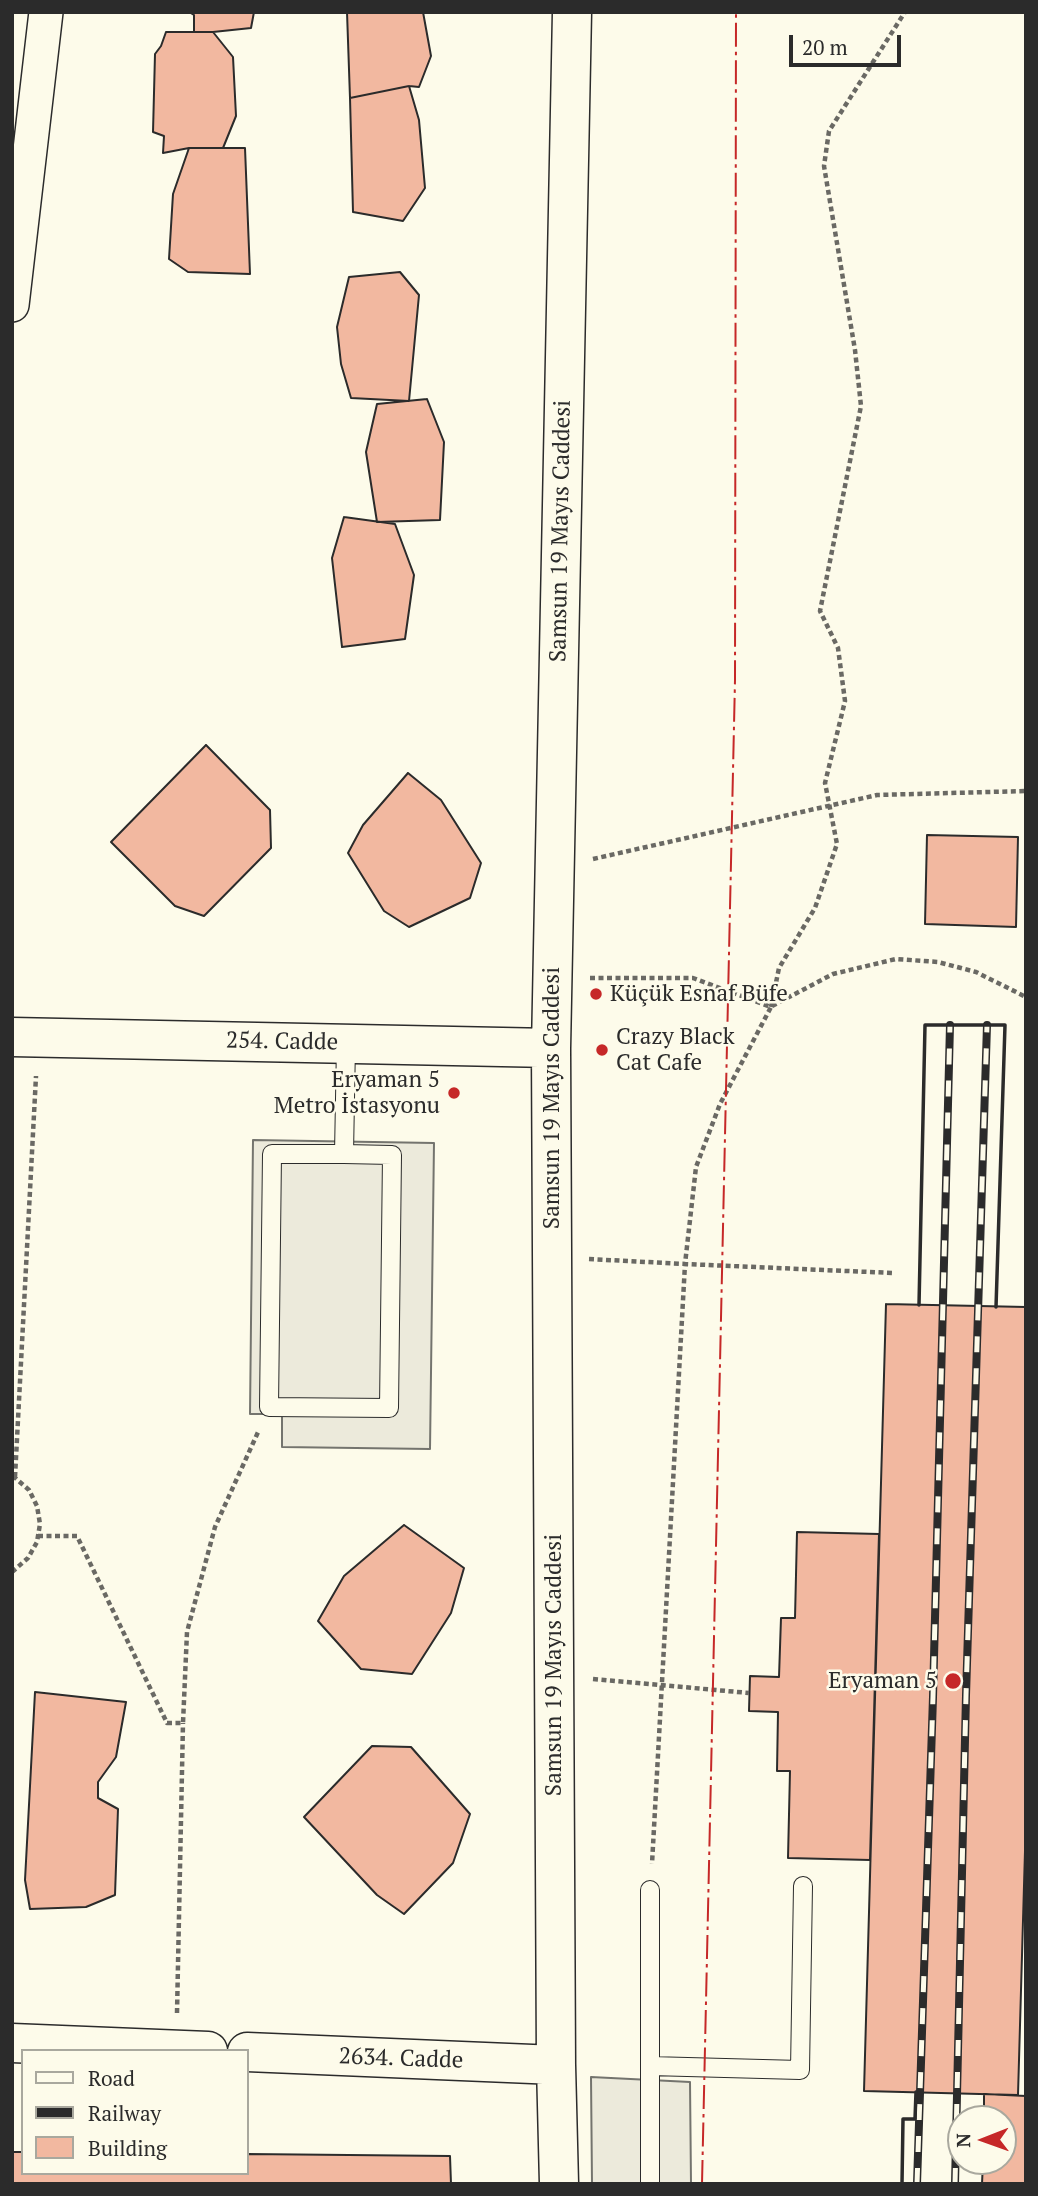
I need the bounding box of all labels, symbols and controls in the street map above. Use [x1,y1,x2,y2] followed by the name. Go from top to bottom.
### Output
[793,21,905,65] scale bar
[802,33,848,61] text: 20 m
[545,400,577,662] street label: Samsun 19 Mayıs Caddesi
[538,967,566,1229] street label: Samsun 19 Mayıs Caddesi
[610,980,788,1008] place label: Küçük Esnaf Büfe
[588,986,604,1002] marker: Küçük Esnaf Büfe
[616,1023,735,1077] place label: Crazy Black Cat Cafe
[226,1027,338,1057] street label: 254. Cadde
[594,1042,610,1058] marker: Crazy Black Cat Cafe
[274,1066,440,1120] place label: Eryaman 5 Metro İstasyonu
[446,1085,462,1101] marker: Eryaman 5 Metro İstasyonu
[540,1534,568,1796] street label: Samsun 19 Mayıs Caddesi
[828,1667,937,1695] place label: Eryaman 5
[943,1671,963,1691] marker: Eryaman 5
[338,2043,464,2075] street label: 2634. Cadde
[21,2049,248,2175] legend
[88,2064,135,2092] text: Road
[88,2099,161,2127] text: Railway
[947,2105,1017,2175] north arrow
[950,2133,975,2148] text: N
[88,2134,167,2162] text: Building

